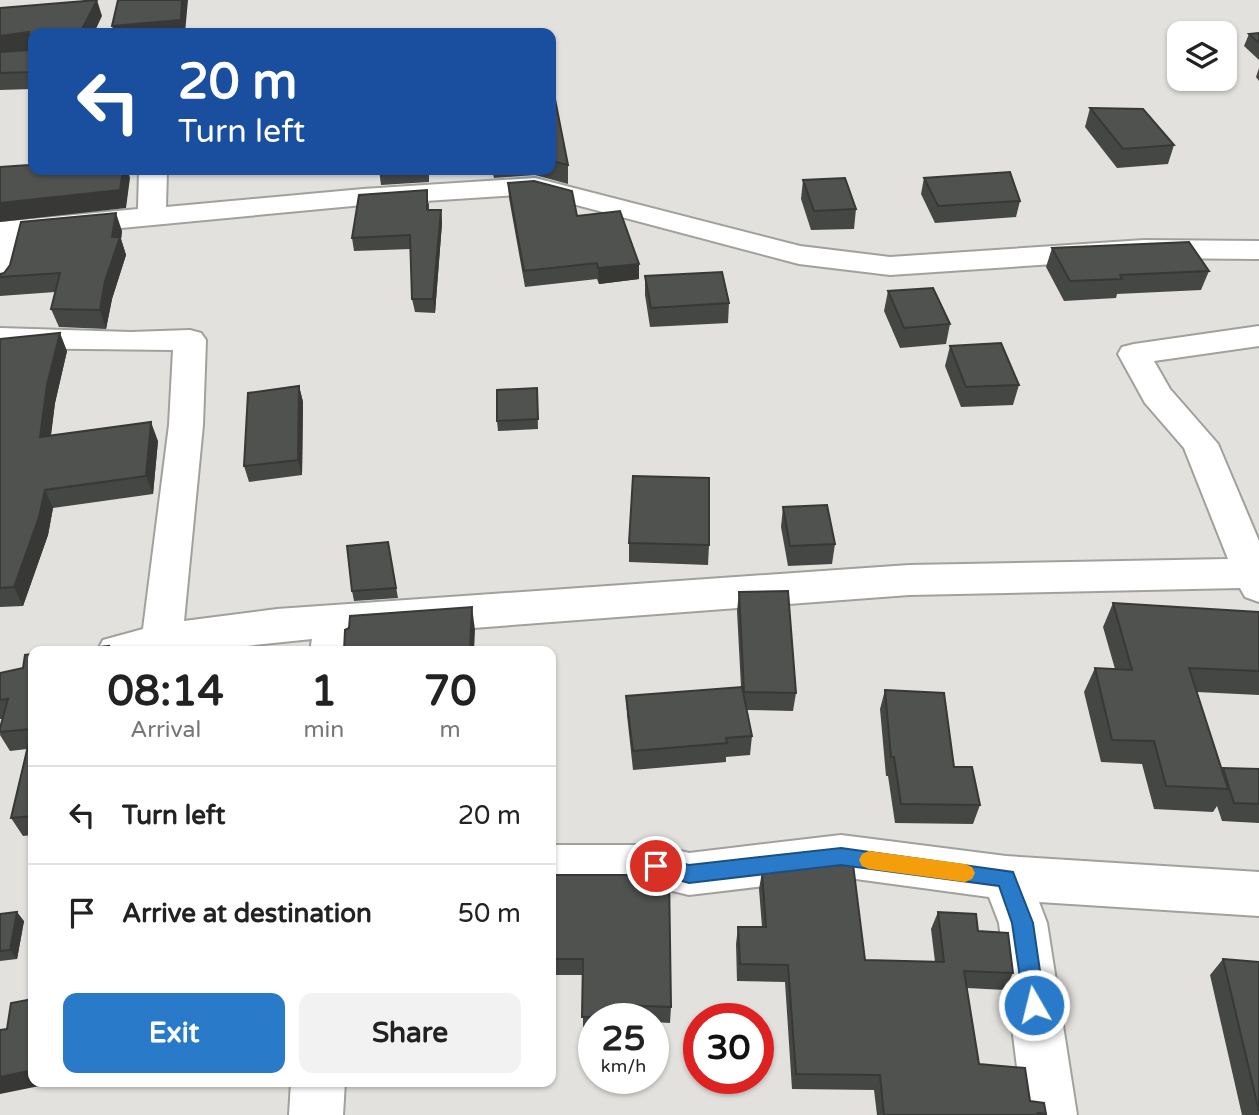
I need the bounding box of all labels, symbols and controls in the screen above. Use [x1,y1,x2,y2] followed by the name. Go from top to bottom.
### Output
[1167,21,1237,91] map controls
[1167,21,1237,91] button: layers
[178,53,297,112] text: 20 m
[63,56,154,147] icon: left
[178,113,305,151] text: Turn left
[107,666,224,717] text: 08:14
[311,666,337,717] text: 1
[424,666,477,717] text: 70
[130,716,201,744] text: Arrival
[303,716,344,744] text: min
[440,716,461,744] text: m
[63,796,101,834] icon: left
[122,800,225,831] text: Turn left
[458,800,521,831] text: 20 m
[626,836,686,896] pin
[637,847,675,885] icon: arrive
[63,894,101,932] icon: arrive
[122,898,372,929] text: Arrive at destination
[458,898,521,929] text: 50 m
[997,968,1071,1042] position arrow
[63,993,285,1073] button: Exit
[299,993,521,1073] button: Share
[683,1003,774,1094] speed limit sign: 30
[602,1018,645,1060] text: 25
[601,1055,646,1077] text: km/h

